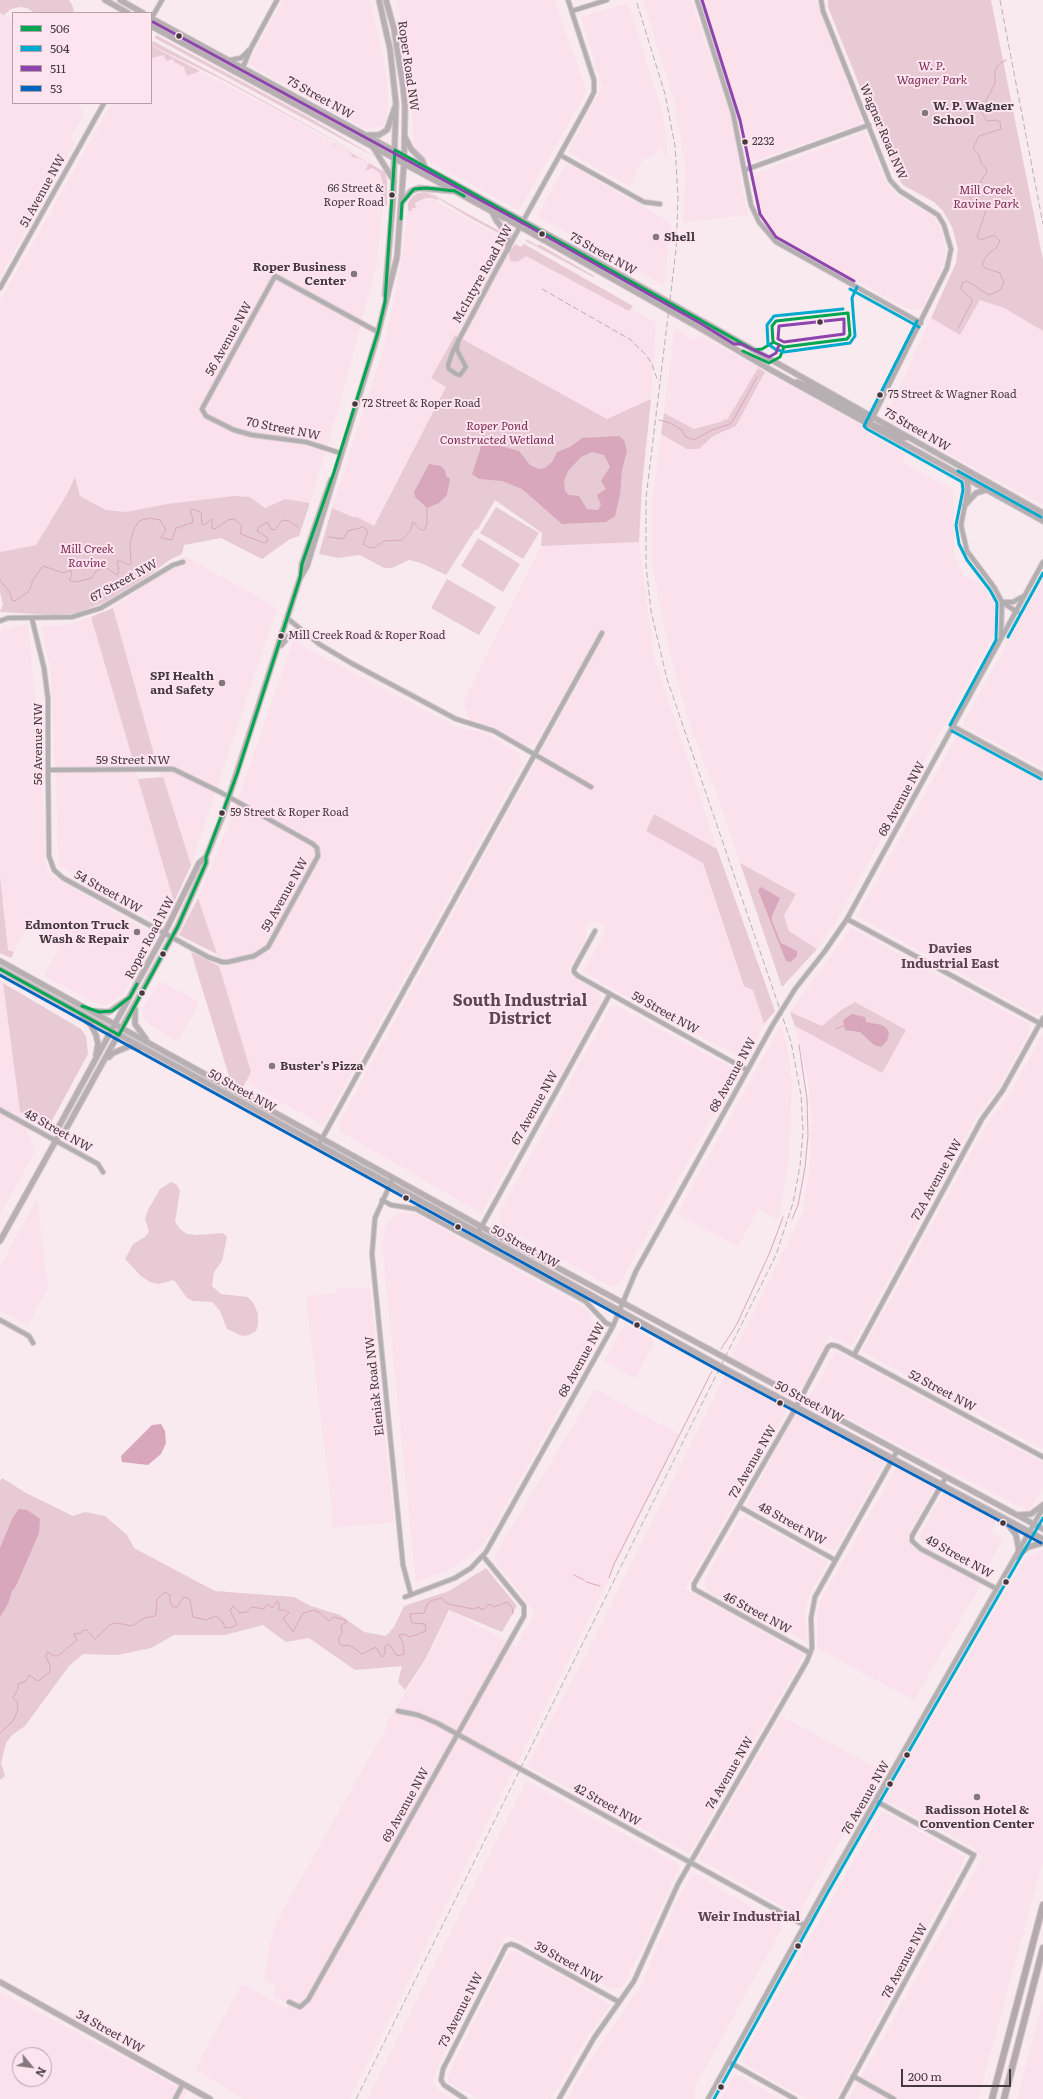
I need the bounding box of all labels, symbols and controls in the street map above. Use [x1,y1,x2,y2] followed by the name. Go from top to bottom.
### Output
[12,12,152,104] legend
[50,19,69,37] text: 506
[395,20,421,112] street label: Roper Road NW
[174,31,184,41] unlabelled marker
[50,39,70,57] text: 504
[50,59,66,77] text: 511
[897,59,967,87] park label: W. P. Wagner Park
[284,74,356,122] street label: 75 Street NW
[50,79,63,97] text: 53
[856,82,910,182] street label: Wagner Road NW
[933,99,1014,127] place label: W. P. Wagner School
[920,108,930,118] marker: W. P. Wagner School
[752,135,774,149] place label: 2232
[740,137,750,147] marker: 2232
[17,152,69,230] street label: 51 Avenue NW
[324,182,384,208] place label: 66 Street & Roper Road
[953,183,1019,211] park label: Mill Creek Ravine Park
[387,190,397,200] marker: 66 Street & Roper Road
[450,222,516,326] street label: McIntyre Road NW
[537,229,547,239] unlabelled marker
[567,230,639,278] street label: 75 Street NW
[664,230,695,244] place label: Shell
[651,232,661,242] marker: Shell
[253,260,346,288] place label: Roper Business Center
[349,269,359,279] marker: Roper Business Center
[203,299,255,379] street label: 56 Avenue NW
[815,317,825,327] unlabelled marker
[888,388,1017,402] place label: 75 Street & Wagner Road
[875,390,885,400] marker: 75 Street & Wagner Road
[362,397,481,411] place label: 72 Street & Roper Road
[350,399,360,409] marker: 72 Street & Roper Road
[881,405,953,455] street label: 75 Street NW
[245,415,321,443] street label: 70 Street NW
[440,419,554,447] park label: Roper Pond Constructed Wetland
[60,542,114,570] park label: Mill Creek Ravine
[88,557,160,605] street label: 67 Street NW
[288,629,446,643] place label: Mill Creek Road & Roper Road
[276,631,286,641] marker: Mill Creek Road & Roper Road
[150,669,214,697] place label: SPI Health and Safety
[217,678,227,688] marker: SPI Health and Safety
[31,703,45,785] street label: 56 Avenue NW
[96,753,170,767] street label: 59 Street NW
[876,759,928,839] street label: 68 Avenue NW
[230,806,349,820] place label: 59 Street & Roper Road
[217,808,227,818] marker: 59 Street & Roper Road
[259,855,311,935] street label: 59 Avenue NW
[72,868,144,916] street label: 54 Street NW
[122,894,178,982] street label: Roper Road NW
[25,918,129,946] place label: Edmonton Truck Wash & Repair
[132,927,142,937] marker: Edmonton Truck Wash & Repair
[901,941,999,972] district label: Davies Industrial East
[158,949,168,959] unlabelled marker
[137,988,147,998] unlabelled marker
[629,989,701,1037] street label: 59 Street NW
[453,991,587,1029] district label: South Industrial District
[707,1035,759,1115] street label: 68 Avenue NW
[280,1059,364,1073] place label: Buster's Pizza
[267,1061,277,1071] marker: Buster's Pizza
[206,1066,278,1116] street label: 50 Street NW
[509,1068,561,1148] street label: 67 Avenue NW
[22,1106,94,1156] street label: 48 Street NW
[909,1137,965,1223] street label: 72A Avenue NW
[401,1193,411,1203] unlabelled marker
[453,1222,463,1232] unlabelled marker
[489,1222,561,1272] street label: 50 Street NW
[556,1320,608,1400] street label: 68 Avenue NW
[632,1320,642,1330] unlabelled marker
[363,1335,387,1437] street label: Eleniak Road NW
[906,1367,978,1415] street label: 52 Street NW
[772,1378,846,1426] street label: 50 Street NW
[775,1398,785,1408] unlabelled marker
[726,1423,780,1501] street label: 72 Avenue NW
[756,1499,828,1549] street label: 48 Street NW
[998,1518,1008,1528] unlabelled marker
[923,1532,995,1582] street label: 49 Street NW
[1001,1577,1011,1587] unlabelled marker
[720,1589,794,1637] street label: 46 Street NW
[703,1734,757,1812] street label: 74 Avenue NW
[902,1750,912,1760] unlabelled marker
[839,1759,893,1837] street label: 76 Avenue NW
[380,1765,432,1845] street label: 69 Avenue NW
[885,1779,895,1789] unlabelled marker
[571,1781,643,1829] street label: 42 Street NW
[972,1792,982,1802] marker: Radisson Hotel & Convention Center
[920,1803,1034,1831] place label: Radisson Hotel & Convention Center
[698,1909,800,1925] district label: Weir Industrial
[879,1921,931,2001] street label: 78 Avenue NW
[532,1939,604,1987] street label: 39 Street NW
[793,1941,803,1951] unlabelled marker
[436,1970,486,2050] street label: 73 Avenue NW
[74,2007,146,2057] street label: 34 Street NW
[12,2047,52,2087] north arrow
[903,2061,1013,2087] scale bar
[32,2064,51,2080] text: N
[908,2067,942,2085] text: 200 m
[716,2082,726,2092] unlabelled marker

